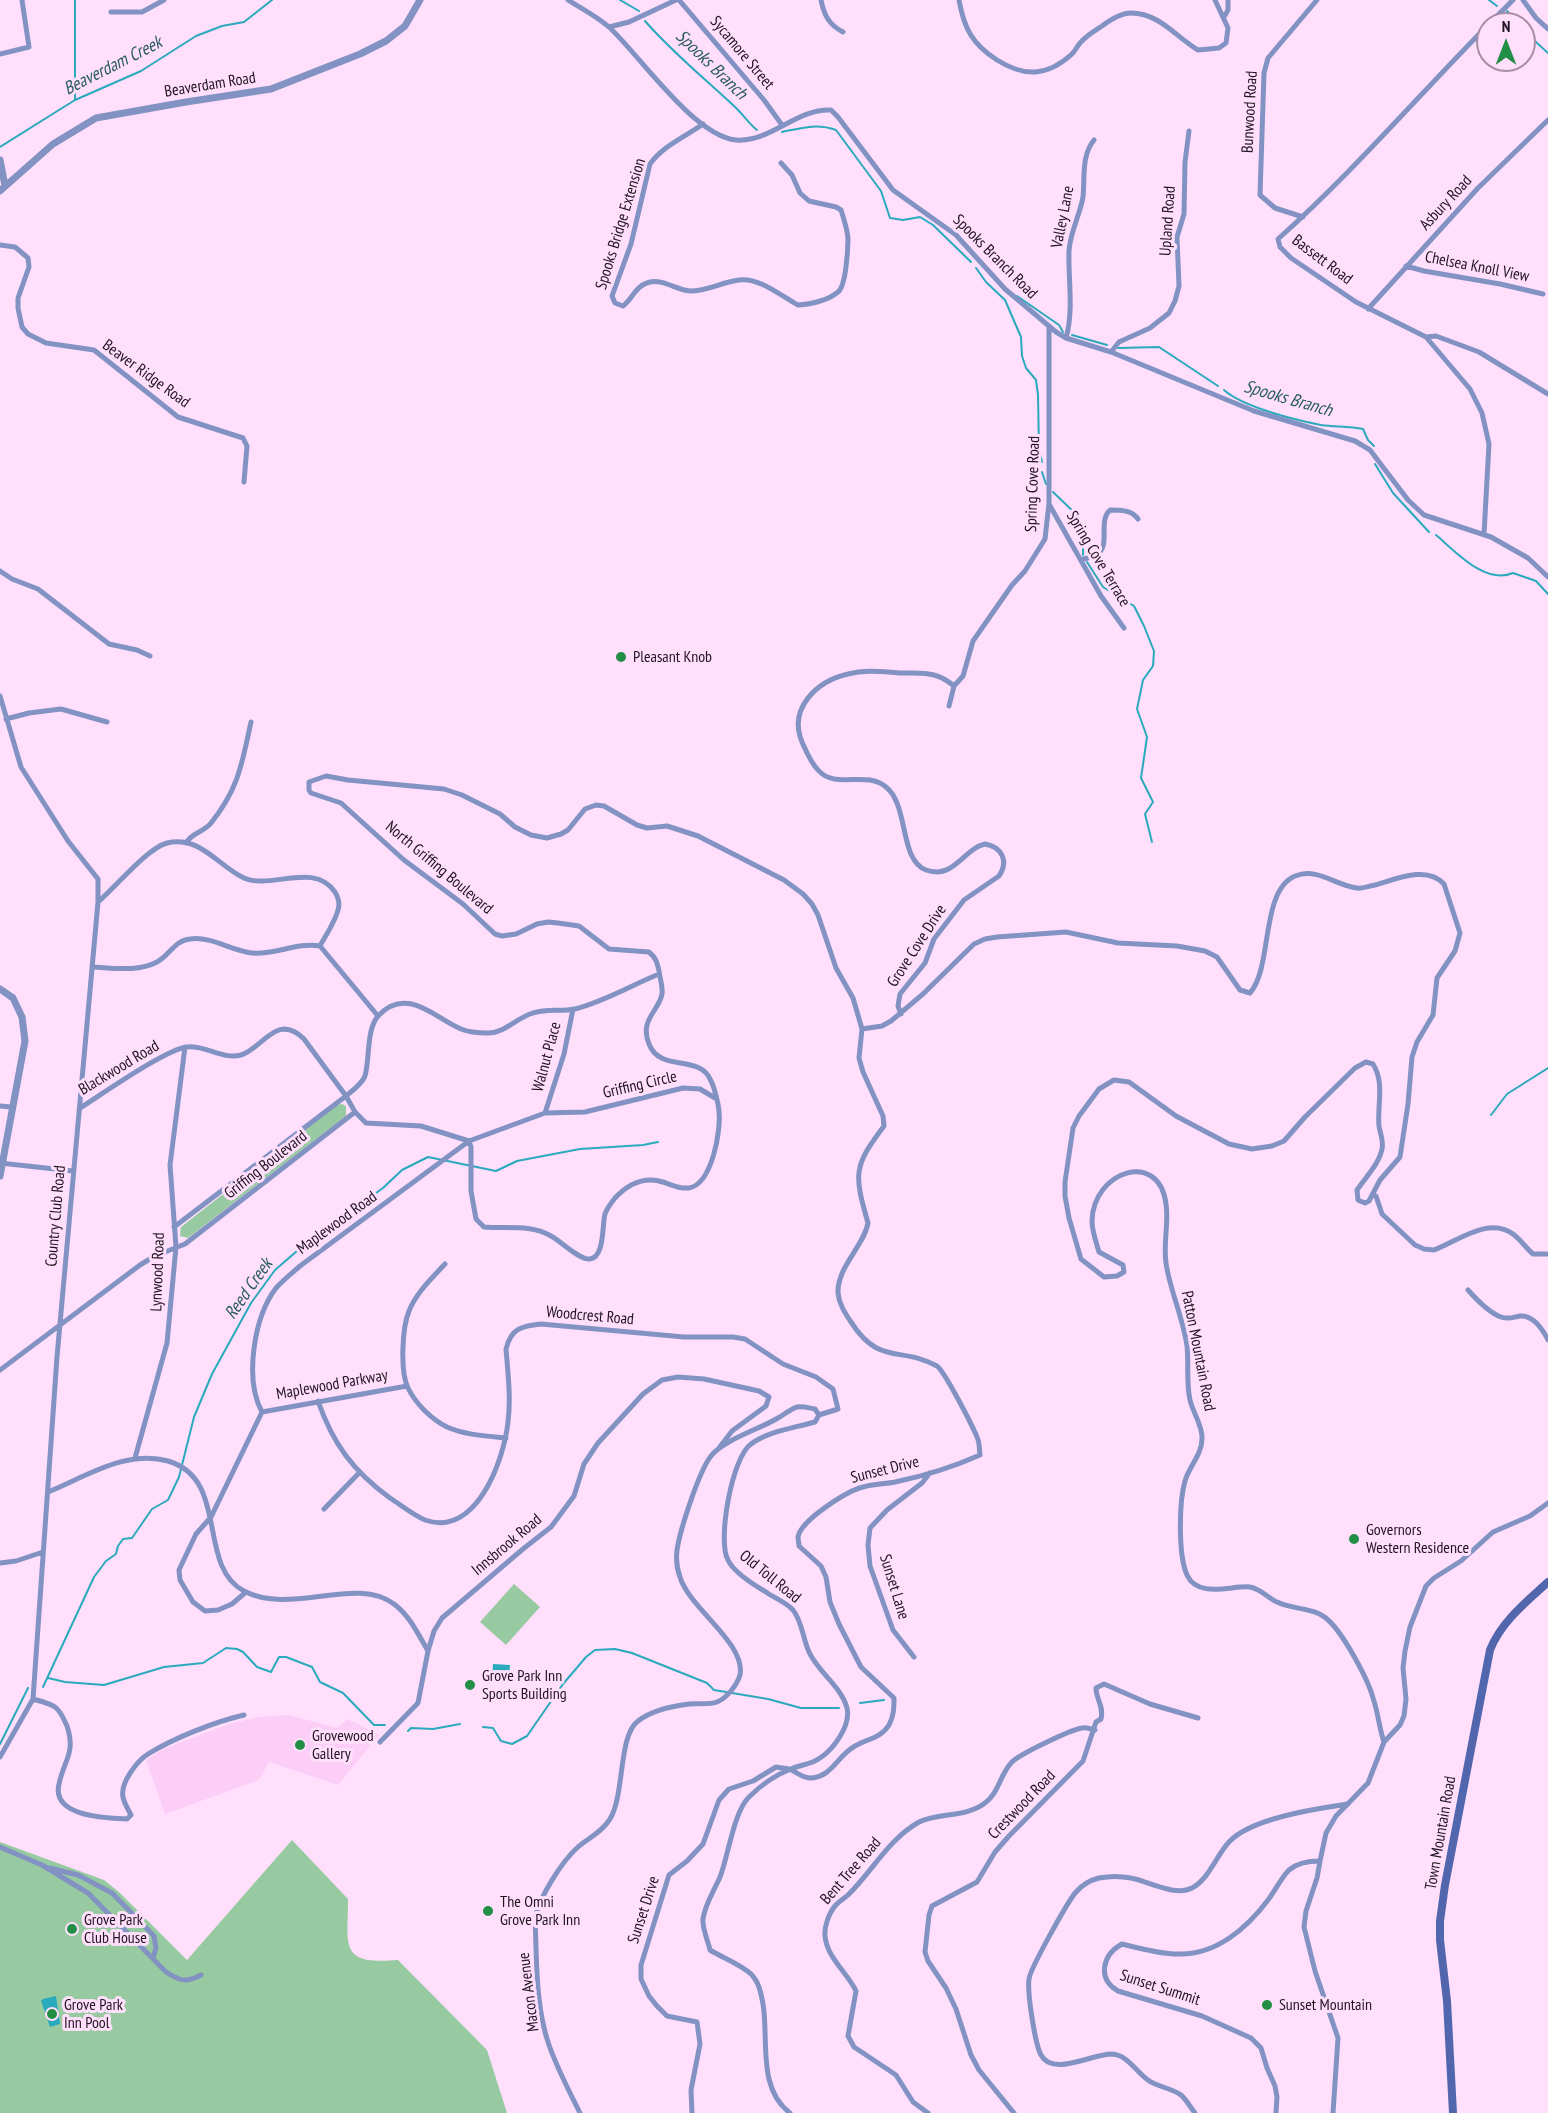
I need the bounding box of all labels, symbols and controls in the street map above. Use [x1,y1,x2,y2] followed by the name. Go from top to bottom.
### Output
[706,12,778,94] street label: Sycamore Street
[1476,12,1536,72] north arrow
[1502,16,1510,36] text: N
[671,26,751,104] water label: Spooks Branch
[60,32,166,100] water label: Beaverdam Creek
[163,68,257,102] street label: Beaverdam Road
[1238,70,1262,154] street label: Bunwood Road
[592,156,650,292] street label: Spooks Bridge Extension
[1416,172,1476,234] street label: Asbury Road
[1048,184,1078,250] street label: Valley Lane
[1156,185,1180,257] street label: Upland Road
[949,211,1041,303] street label: Spooks Branch Road
[1288,231,1356,289] street label: Bassett Road
[1423,247,1531,287] street label: Chelsea Knoll View
[99,336,193,412] street label: Beaver Ridge Road
[1241,376,1335,422] water label: Spooks Branch
[1022,436,1044,532] street label: Spring Cove Road
[1062,508,1134,610] street label: Spring Cove Terrace
[633,647,712,667] place label: Pleasant Knob
[614,650,628,664] marker: Pleasant Knob
[381,817,497,919] street label: North Griffing Boulevard
[883,901,951,991] street label: Grove Cove Drive
[528,1020,566,1094] street label: Walnut Place
[75,1037,163,1099] street label: Blackwood Road
[601,1067,679,1103] street label: Griffing Circle
[221,1127,311,1203] street label: Griffing Boulevard
[42,1165,70,1267] street label: Country Club Road
[293,1187,381,1259] street label: Maplewood Road
[147,1232,169,1312] street label: Lynwood Road
[220,1255,278,1323] water label: Reed Creek
[1177,1289,1219,1413] street label: Patton Mountain Road
[545,1303,635,1329] street label: Woodcrest Road
[275,1366,389,1404] street label: Maplewood Parkway
[849,1452,921,1488] street label: Sunset Drive
[468,1510,546,1580] street label: Innsbrook Road
[1366,1520,1469,1558] place label: Governors Western Residence
[1347,1532,1361,1546] marker: Governors Western Residence
[735,1546,805,1608] street label: Old Toll Road
[875,1552,913,1622] street label: Sunset Lane
[482,1666,567,1704] place label: Grove Park Inn Sports Building
[463,1678,477,1692] marker: Grove Park Inn Sports Building
[312,1726,374,1764] place label: Grovewood Gallery
[293,1738,307,1752] marker: Grovewood Gallery
[984,1766,1060,1844] street label: Crestwood Road
[1422,1775,1460,1891] street label: Town Mountain Road
[817,1833,885,1909] street label: Bent Tree Road
[624,1874,664,1946] street label: Sunset Drive
[500,1892,580,1930] place label: The Omni Grove Park Inn
[481,1904,495,1918] marker: The Omni Grove Park Inn
[84,1910,147,1948] place label: Grove Park Club House
[65,1922,79,1936] marker: Grove Park Club House
[515,1951,543,2033] street label: Macon Avenue
[1118,1966,1202,2010] street label: Sunset Summit
[64,1995,123,2033] place label: Grove Park Inn Pool
[1279,1995,1372,2015] place label: Sunset Mountain
[1260,1998,1274,2012] marker: Sunset Mountain
[45,2007,59,2021] marker: Grove Park Inn Pool

